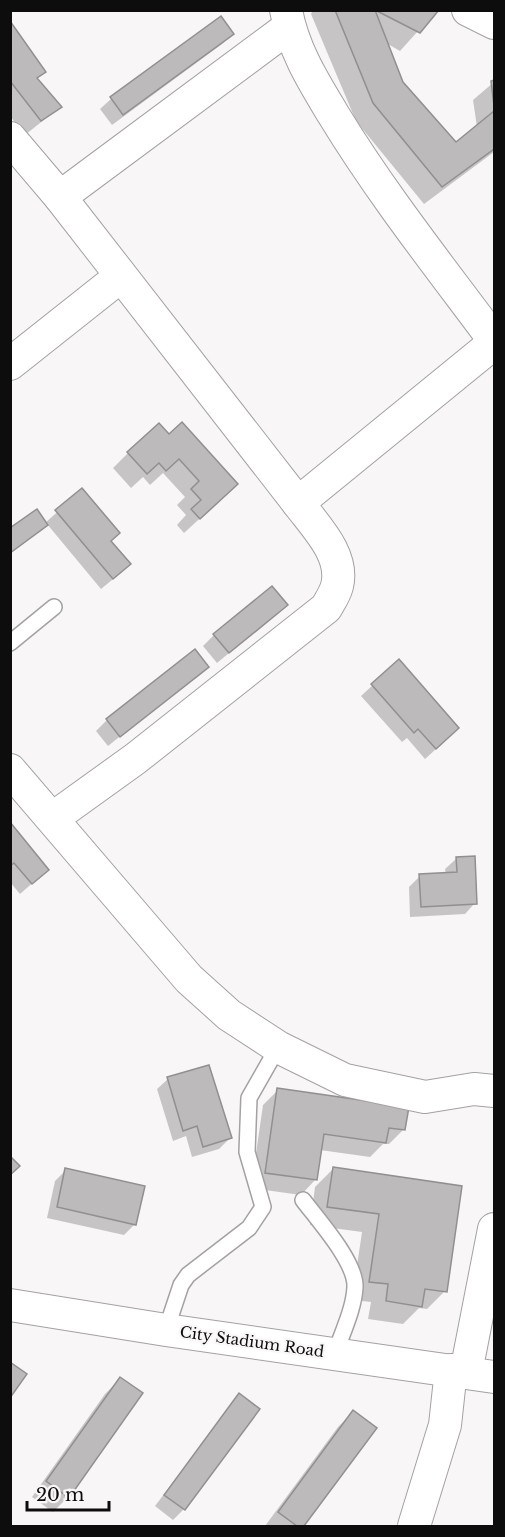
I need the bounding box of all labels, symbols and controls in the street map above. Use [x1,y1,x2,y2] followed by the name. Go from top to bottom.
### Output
[179,1322,325,1361] street label: City Stadium Road
[27,1474,110,1512] scale bar
[36,1484,84,1506] text: 20 m

